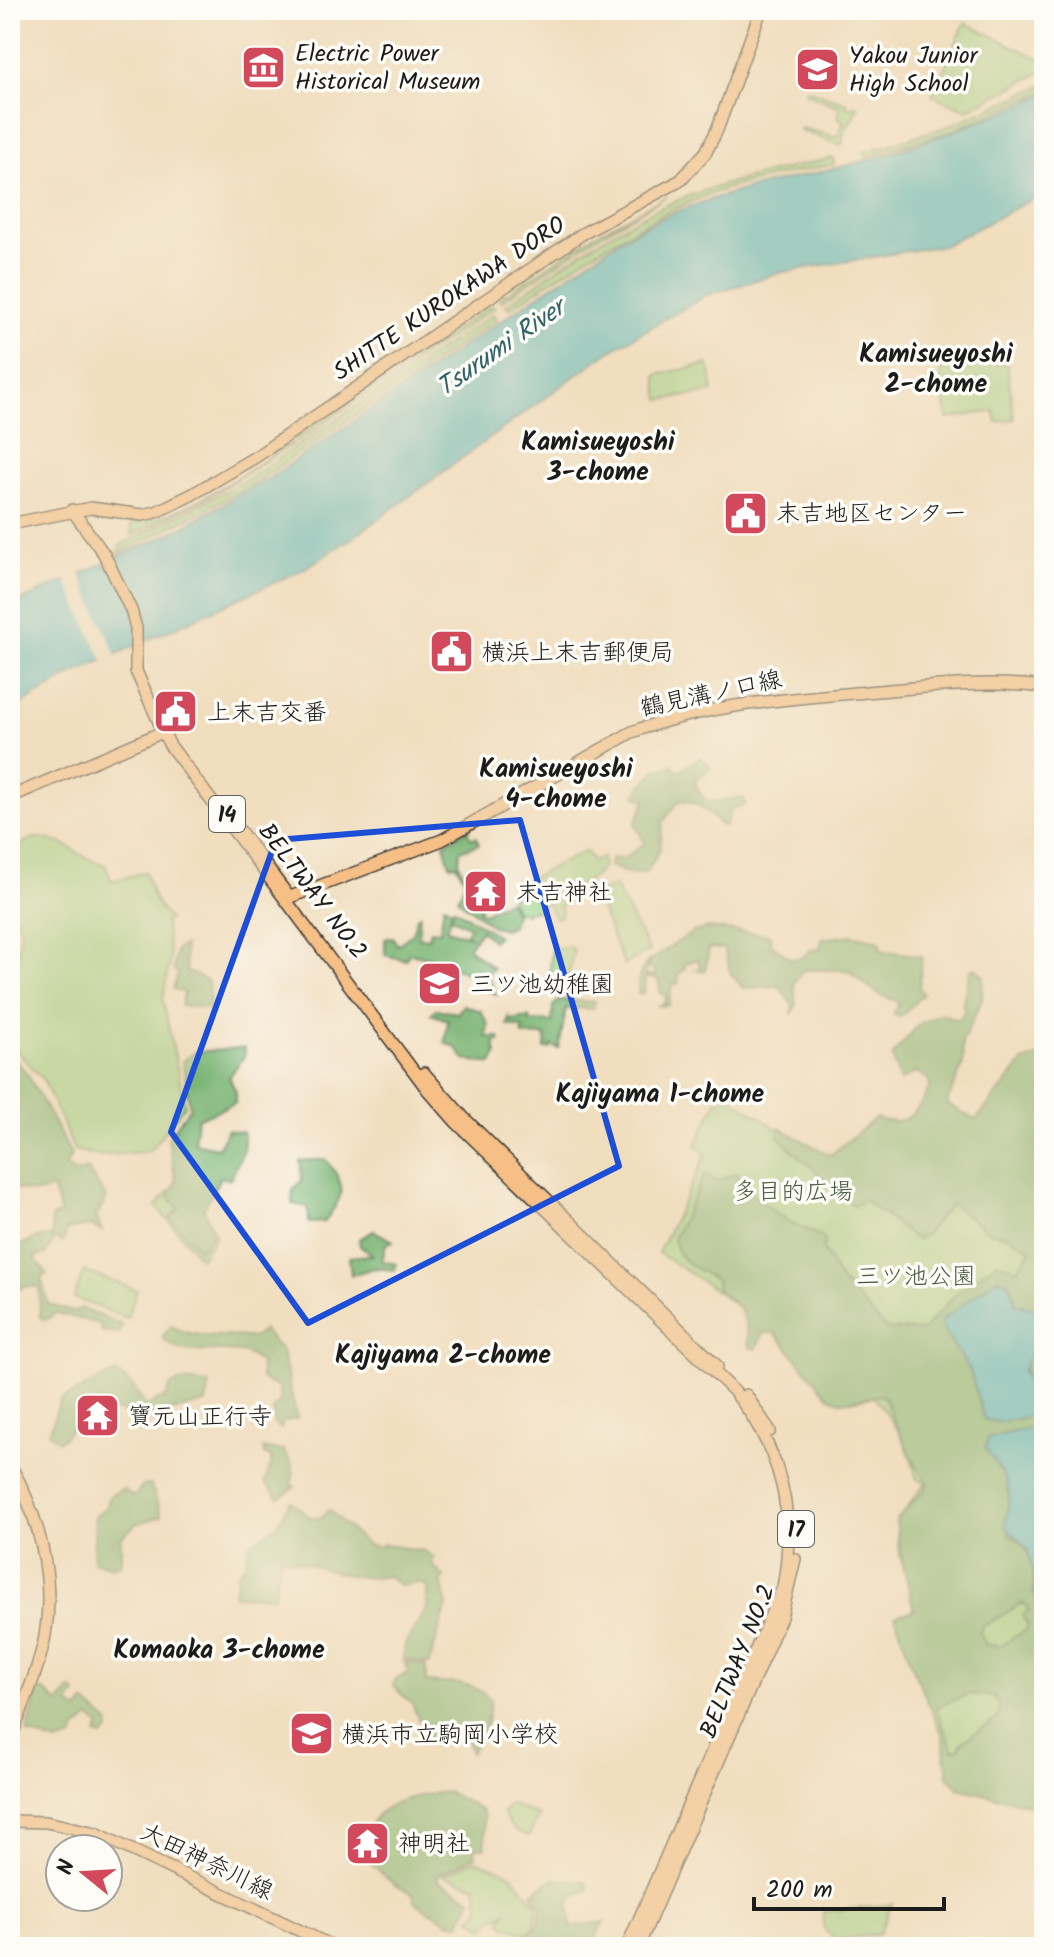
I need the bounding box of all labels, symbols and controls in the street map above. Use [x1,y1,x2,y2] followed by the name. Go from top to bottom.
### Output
[295,35,480,102] place label: Electric Power Historical Museum
[849,37,980,104] place label: Yakou Junior High School
[240,43,288,91] museum icon: Electric Power Historical Museum
[794,45,842,93] school or university icon: Yakou Junior High School
[326,206,574,392] street label: SHITTE KUROKAWA DORO
[428,286,578,408] water label: Tsurumi River
[859,334,1014,406] district label: Kamisueyoshi 2-chome
[521,422,676,494] district label: Kamisueyoshi 3-chome
[721,489,769,537] public building icon: 末吉地区センター
[776,495,967,534] place label: 末吉地区センター
[427,628,475,676] public building icon: 横浜上末吉郵便局
[482,634,674,673] place label: 横浜上末吉郵便局
[637,660,786,729] street label: 鶴見溝ノ口線
[152,688,200,736] public building icon: 上末吉交番
[207,694,327,733] place label: 上末吉交番
[479,749,634,821] district label: Kamisueyoshi 4-chome
[209,796,245,832] road number: 14
[247,815,376,969] street label: BELTWAY NO.2
[461,868,509,916] temple icon: 末吉神社
[516,874,612,913] place label: 末吉神社
[415,960,463,1008] school or university icon: 三ツ池幼稚園
[470,966,614,1005] place label: 三ツ池幼稚園
[556,1074,765,1116] district label: Kajiyama 1-chome
[733,1173,853,1212] park label: 多目的広場
[856,1258,976,1297] park label: 三ツ池公園
[335,1335,551,1377] district label: Kajiyama 2-chome
[73,1392,121,1440] temple icon: 寶元山正行寺
[128,1398,272,1437] place label: 寶元山正行寺
[778,1511,814,1547] road number: 17
[690,1579,787,1744] street label: BELTWAY NO.2
[113,1630,325,1672] district label: Komaoka 3-chome
[287,1710,335,1758] school or university icon: 横浜市立駒岡小学校
[342,1716,558,1755] place label: 横浜市立駒岡小学校
[133,1813,280,1911] street label: 大田神奈川線
[343,1819,391,1867] temple icon: 神明社
[398,1825,470,1864] place label: 神明社
[44,1833,124,1913] north arrow
[49,1855,86,1880] text: N
[754,1861,944,1911] scale bar
[766,1871,833,1910] text: 200 m

